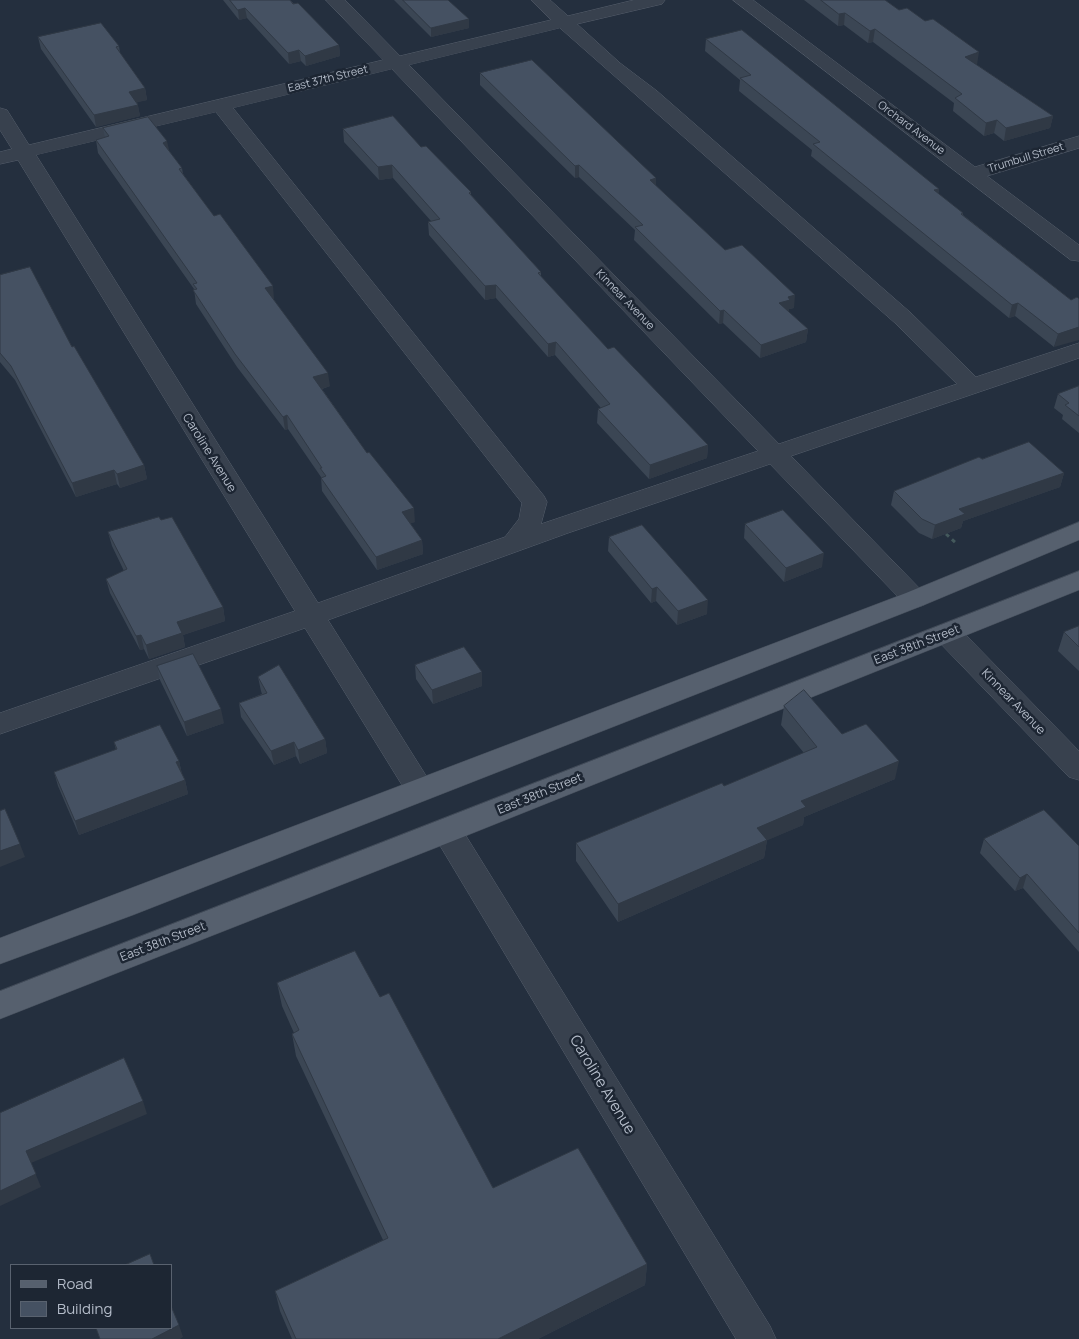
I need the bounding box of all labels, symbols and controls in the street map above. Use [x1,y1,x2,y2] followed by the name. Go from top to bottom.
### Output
[287,63,369,95] street label: East 37th Street
[875,98,947,158] street label: Orchard Avenue
[987,140,1065,176] street label: Trumbull Street
[593,267,657,333] street label: Kinnear Avenue
[179,411,239,495] street label: Caroline Avenue
[872,622,962,668] street label: East 38th Street
[978,666,1048,738] street label: Kinnear Avenue
[495,770,585,818] street label: East 38th Street
[118,919,208,965] street label: East 38th Street
[565,1032,639,1138] street label: Caroline Avenue
[10,1264,172,1329] legend
[57,1273,93,1294] text: Road
[57,1298,112,1319] text: Building

